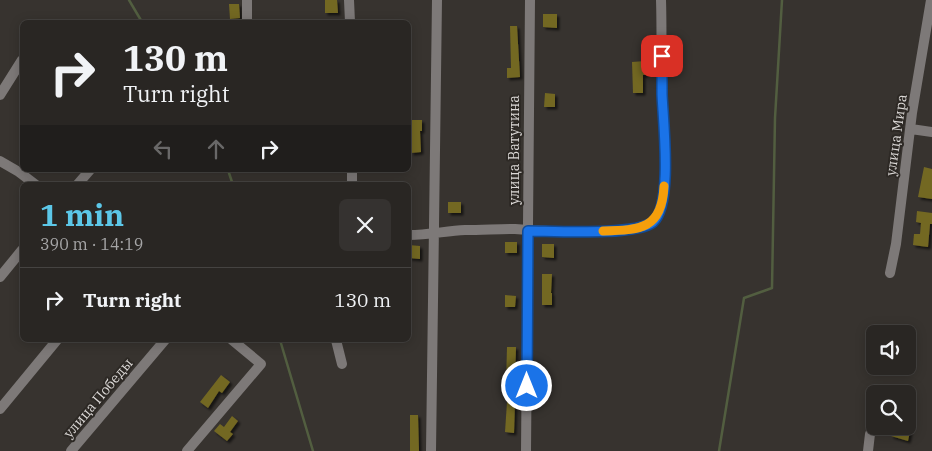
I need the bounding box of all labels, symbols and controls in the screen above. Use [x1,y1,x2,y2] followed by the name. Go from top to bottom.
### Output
[123,35,228,81] text: 130 m
[641,35,683,77] pin
[40,40,105,105] icon: right
[648,42,676,70] icon: arrive
[123,79,230,108] text: Turn right
[881,93,911,177] street label: улица Мира
[505,95,523,205] street label: улица Ватутина
[149,135,177,163] icon: left
[202,135,230,163] icon: ahead
[255,135,283,163] icon: right
[40,195,124,234] text: 1 min
[339,199,391,251] button: close
[40,234,143,254] text: 390 m · 14:19
[40,286,68,314] icon: right
[83,288,181,312] text: Turn right
[334,288,391,312] text: 130 m
[866,325,916,435] map controls
[866,325,916,375] button: sound
[59,354,137,442] street label: улица Победы
[500,359,552,411] position arrow
[866,385,916,435] button: search

